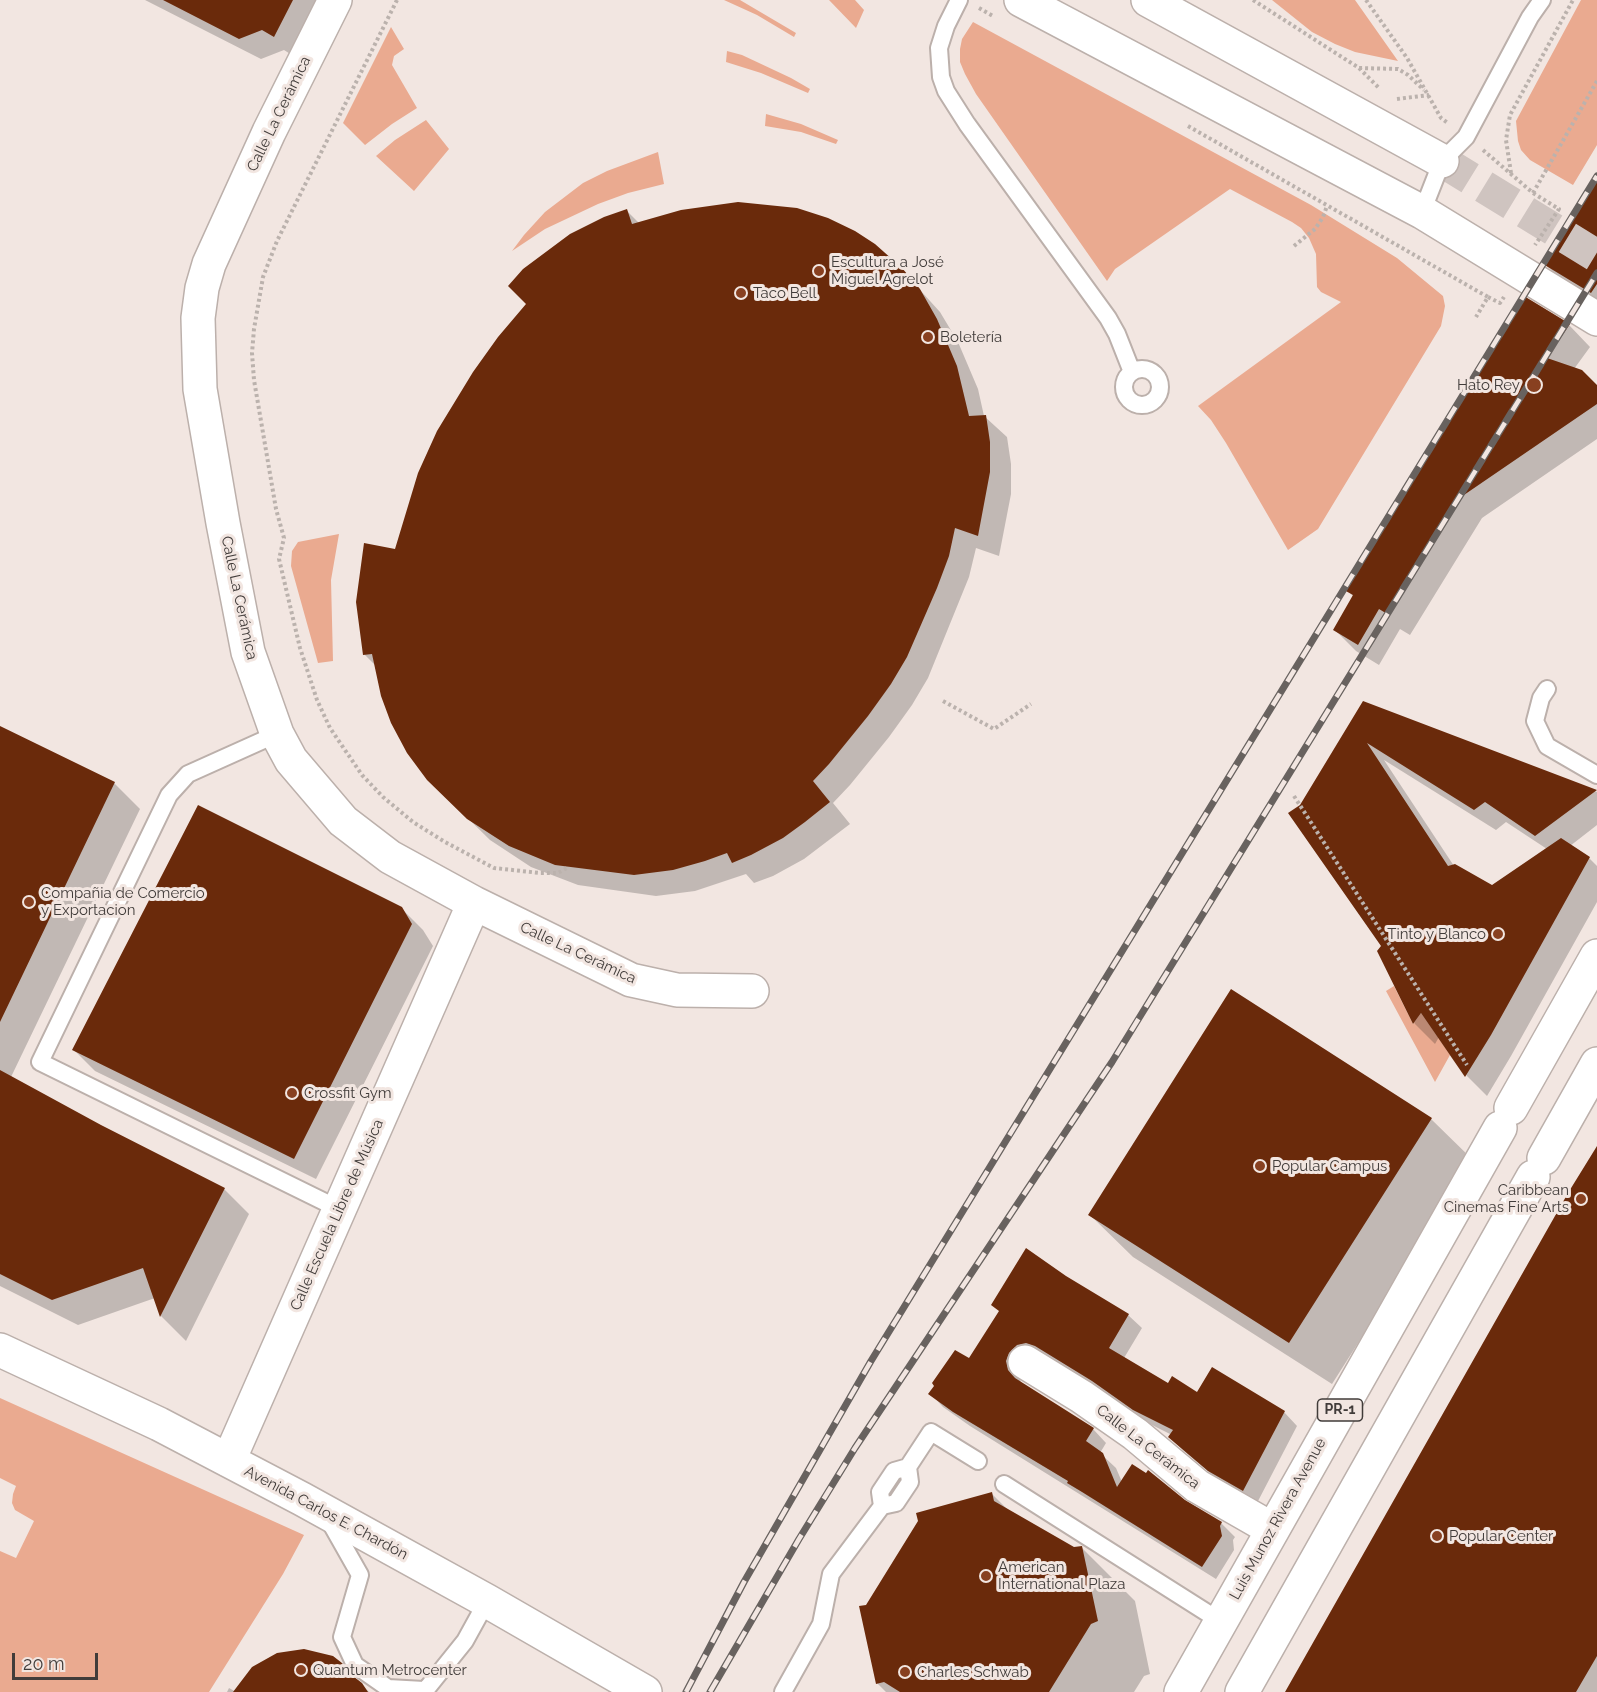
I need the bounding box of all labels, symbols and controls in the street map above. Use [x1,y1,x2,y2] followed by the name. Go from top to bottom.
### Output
[243,53,315,175] street label: Calle La Cerámica
[831,253,944,288] place label: Escultura a José Miguel Agrelot
[812,264,826,278] marker: Escultura a José Miguel Agrelot
[753,284,817,302] place label: Taco Bell
[734,286,748,300] marker: Taco Bell
[940,328,1002,346] place label: Boletería
[921,330,935,344] marker: Boletería
[1457,376,1520,394] place label: Hato Rey
[1525,376,1543,394] marker: Hato Rey
[217,535,261,661] street label: Calle La Cerámica
[41,884,205,919] place label: Compañia de Comercio y Exportacion
[22,895,36,909] marker: Compañia de Comercio y Exportacion
[517,918,639,988] street label: Calle La Cerámica
[1387,925,1486,943] place label: Tinto y Blanco
[1491,927,1505,941] marker: Tinto y Blanco
[304,1084,392,1102] place label: Crossfit Gym
[285,1086,299,1100] marker: Crossfit Gym
[287,1117,387,1313] street label: Calle Escuela Libre de Música
[1272,1157,1387,1175] place label: Popular Campus
[1253,1159,1267,1173] marker: Popular Campus
[1444,1181,1569,1216] place label: Caribbean Cinemas Fine Arts
[1574,1192,1588,1206] marker: Caribbean Cinemas Fine Arts
[1318,1399,1362,1421] road number: PR-1
[1093,1401,1203,1493] street label: Calle La Cerámica
[1226,1435,1330,1603] street label: Luis Munoz Rivera Avenue
[241,1462,411,1564] street label: Avenida Carlos E. Chardón
[1449,1527,1553,1545] place label: Popular Center
[1430,1529,1444,1543] marker: Popular Center
[998,1558,1125,1593] place label: American International Plaza
[979,1569,993,1583] marker: American International Plaza
[15,1641,100,1679] scale bar
[23,1653,65,1674] text: 20 m
[313,1661,467,1679] place label: Quantum Metrocenter
[294,1663,308,1677] marker: Quantum Metrocenter
[917,1663,1029,1681] place label: Charles Schwab
[898,1665,912,1679] marker: Charles Schwab

